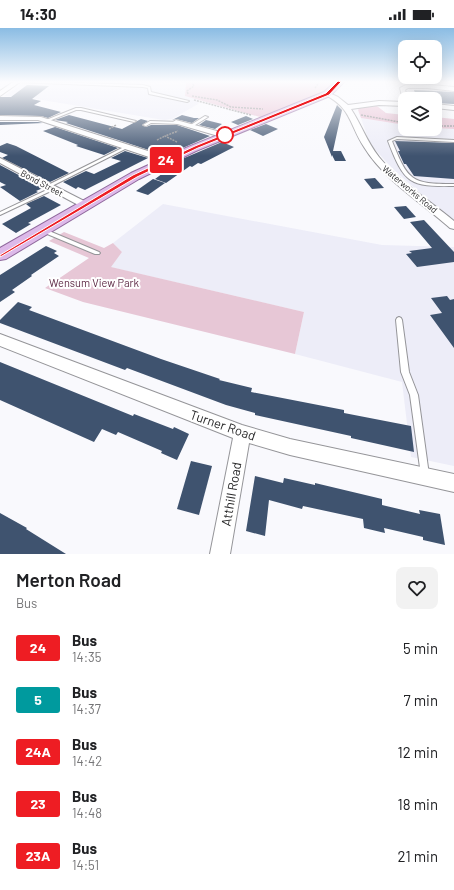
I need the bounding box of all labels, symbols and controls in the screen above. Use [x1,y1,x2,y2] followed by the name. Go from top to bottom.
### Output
[20,5,57,23] text: 14:30
[398,40,442,136] map controls
[398,40,442,84] button: locate
[398,92,442,136] button: layers
[216,126,234,144] unlabelled marker
[148,147,184,173] line badge: 24
[158,151,174,168] text: 24
[380,163,440,215] street label: Waterworks Road
[19,167,65,199] street label: Bond Street
[49,276,140,289] park label: Wensum View Park
[188,406,258,444] street label: Turner Road
[217,461,245,527] street label: Atthill Road
[396,567,438,609] button: heart
[16,568,121,591] text: Merton Road
[16,595,37,611] text: Bus
[72,631,97,649] text: Bus
[30,639,46,656] text: 24
[403,639,438,657] text: 5 min
[72,649,102,665] text: 14:35
[72,683,97,701] text: Bus
[34,691,42,708] text: 5
[404,691,438,709] text: 7 min
[72,701,101,717] text: 14:37
[72,735,97,753] text: Bus
[25,743,51,760] text: 24A
[397,743,438,761] text: 12 min
[72,753,102,769] text: 14:42
[72,787,97,805] text: Bus
[30,795,46,812] text: 23
[398,795,438,813] text: 18 min
[72,805,102,821] text: 14:48
[72,839,97,857] text: Bus
[26,847,50,864] text: 23A
[398,847,438,865] text: 21 min
[72,857,99,873] text: 14:51

